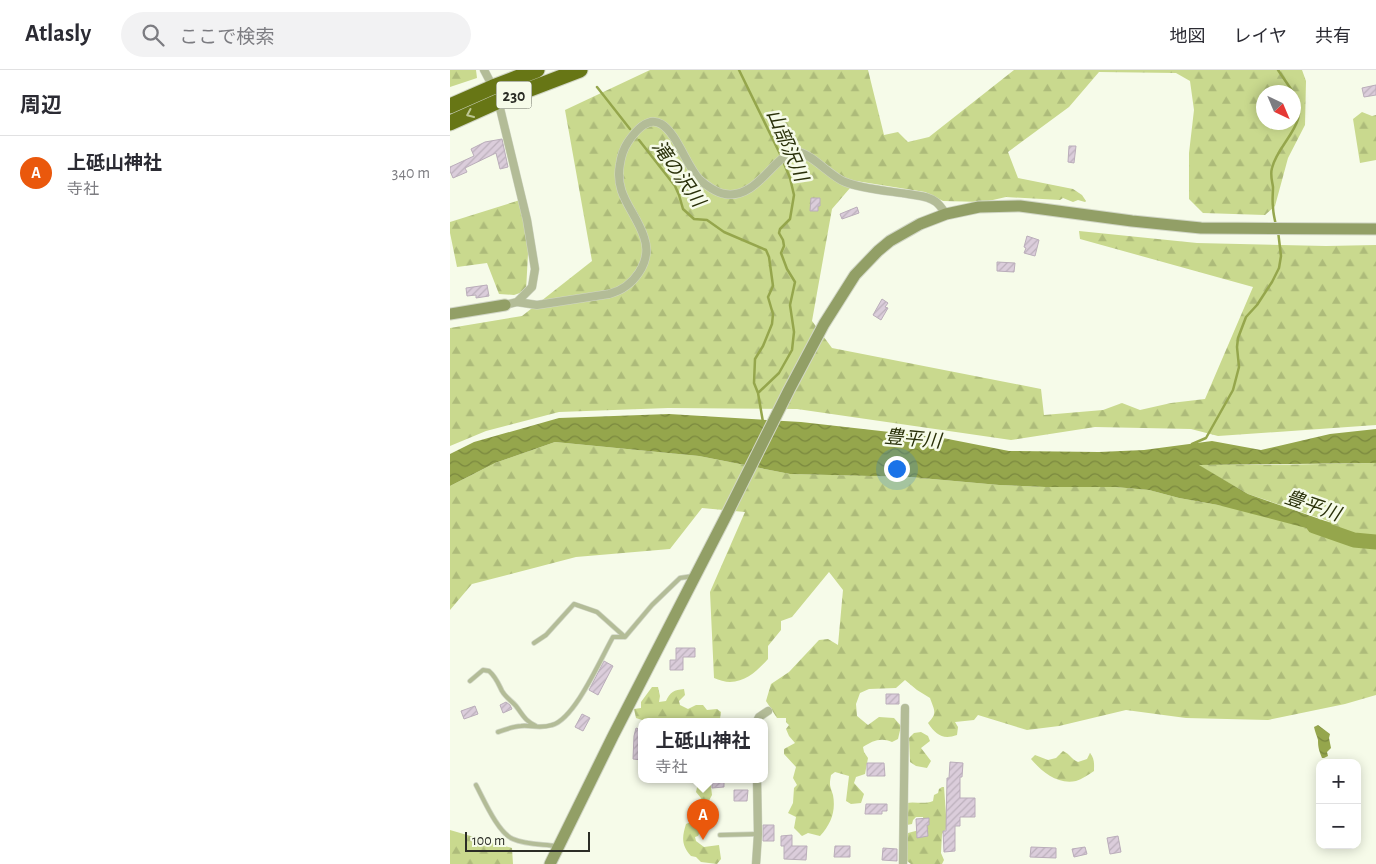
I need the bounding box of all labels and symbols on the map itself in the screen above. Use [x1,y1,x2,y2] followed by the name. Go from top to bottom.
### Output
[496,82,532,108] road number: 230
[1256,85,1301,130] north arrow
[763,106,812,186] water label: 山部沢川
[466,107,475,118] one-way arrow
[648,137,709,212] water label: 滝の沢川
[884,427,944,452] water label: 豊平川
[884,456,910,482] your location
[1282,487,1345,525] water label: 豊平川
[687,799,719,840] pin: A
[465,829,590,852] scale bar

